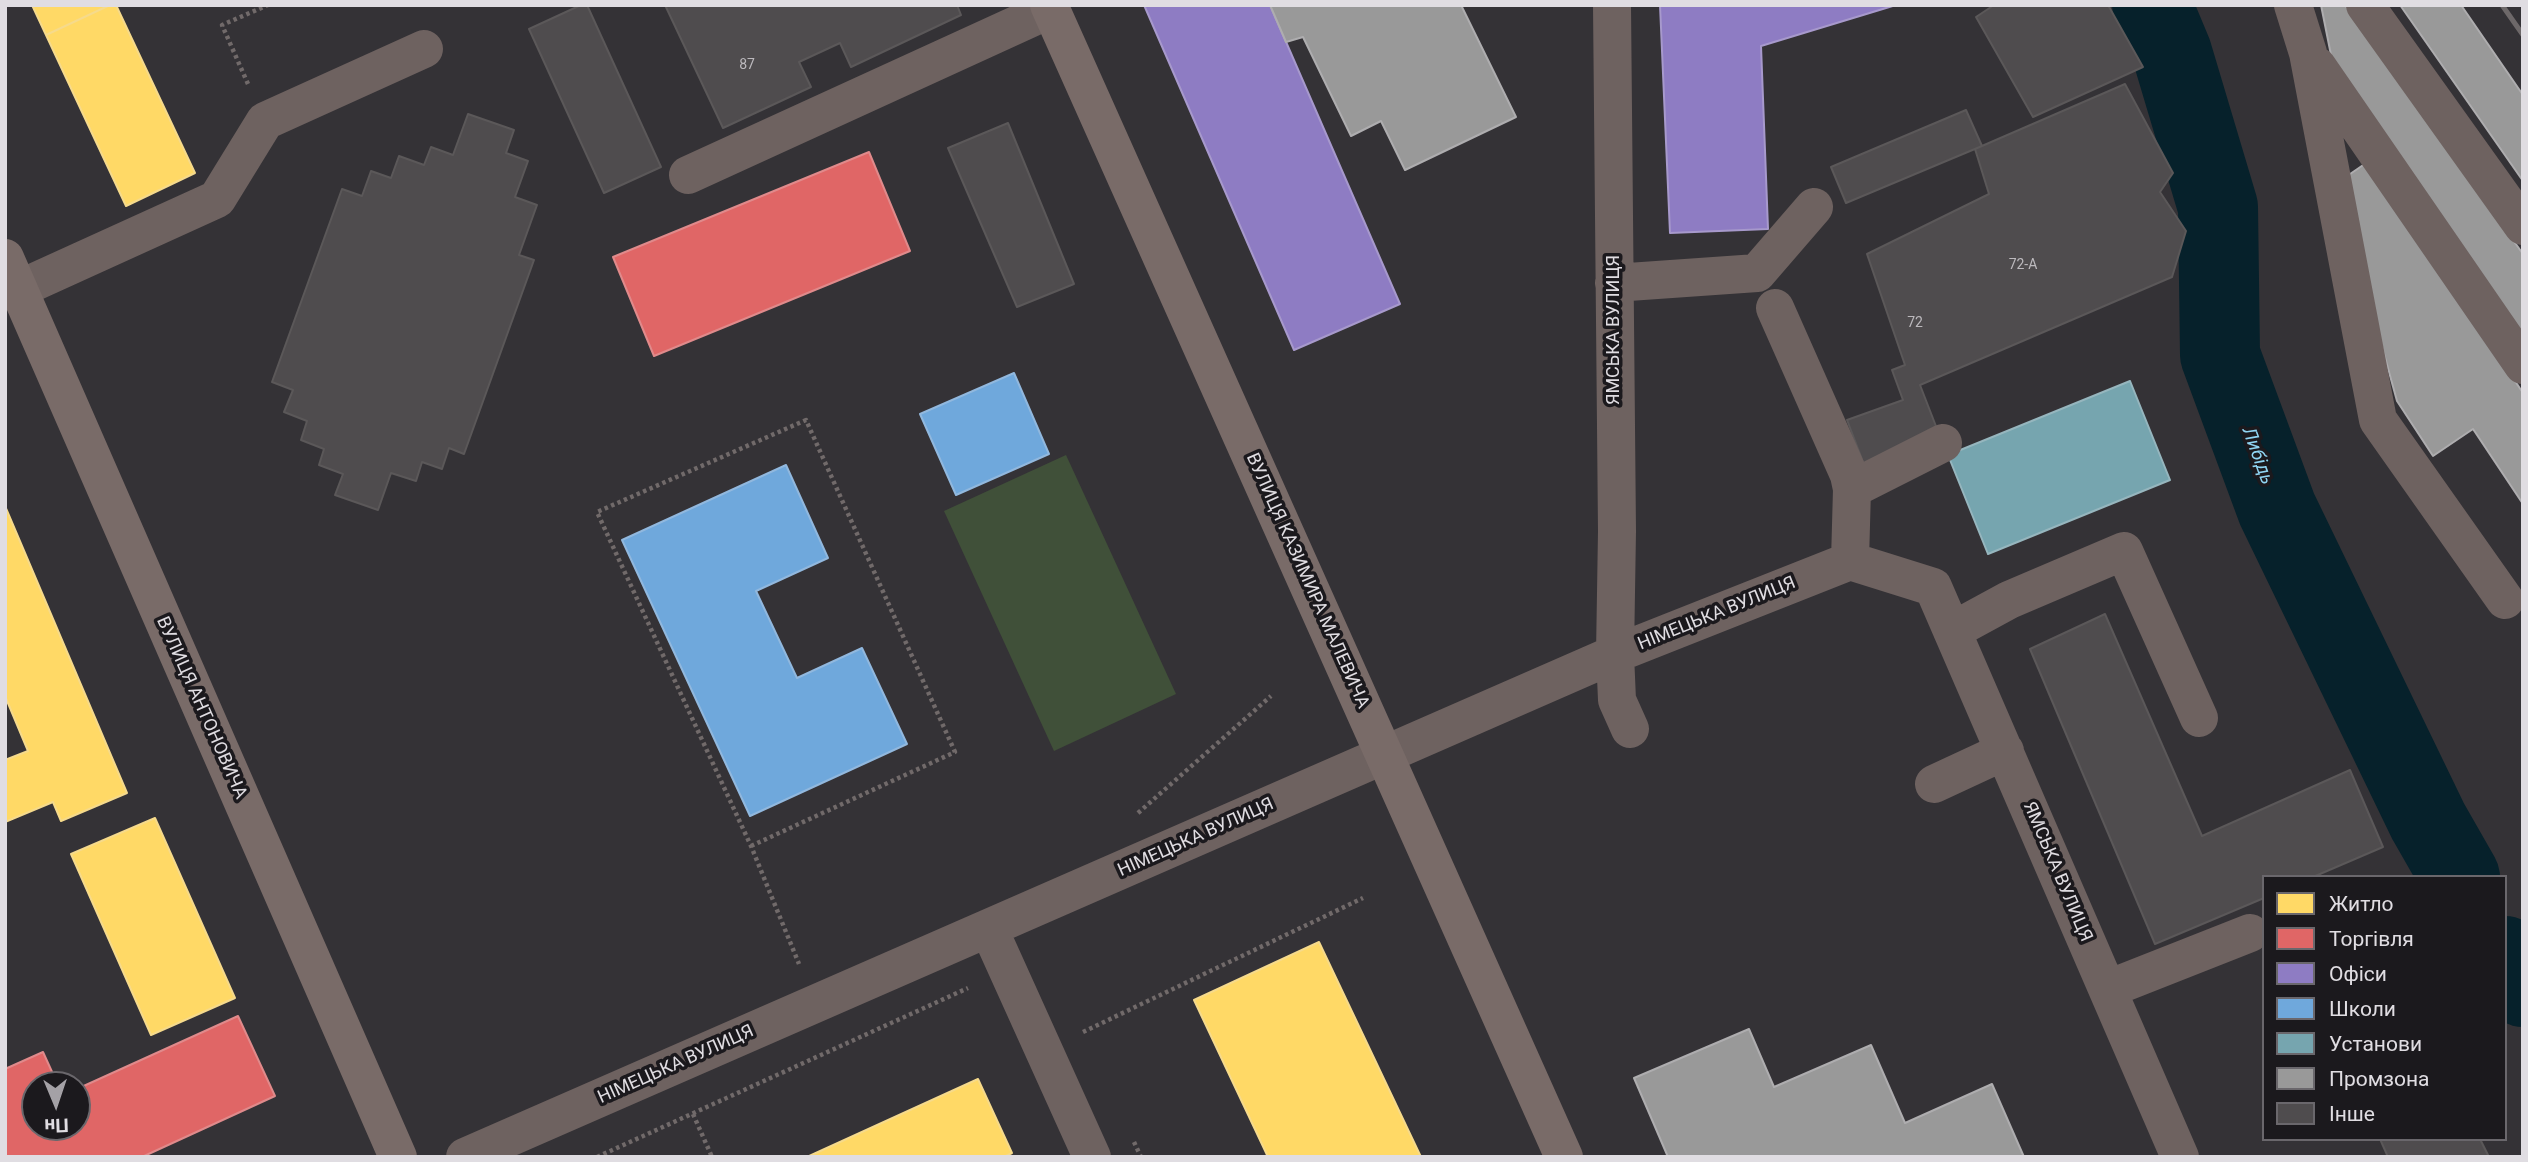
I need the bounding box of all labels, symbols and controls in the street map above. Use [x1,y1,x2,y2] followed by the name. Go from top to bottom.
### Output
[739,57,755,73] house number: 87
[1603,255,1625,405] street label: ЯМСЬКА ВУЛИЦЯ
[2009,257,2037,273] house number: 72-А
[1907,315,1923,331] house number: 72
[2236,424,2278,488] water label: Либідь
[1241,450,1373,712] street label: ВУЛИЦЯ КАЗИМИРА МАЛЕВИЧА
[1635,573,1799,655] street label: НІМЕЦЬКА ВУЛИЦЯ
[151,614,251,802] street label: ВУЛИЦЯ АНТОНОВИЧА
[1115,794,1277,882] street label: НІМЕЦЬКА ВУЛИЦЯ
[2018,799,2096,945] street label: ЯМСЬКА ВУЛИЦЯ
[2262,875,2507,1141] legend
[2329,892,2394,916] text: Житло
[2329,927,2414,951] text: Торгівля
[2329,962,2387,986] text: Офіси
[2329,997,2396,1021] text: Школи
[595,1021,757,1109] street label: НІМЕЦЬКА ВУЛИЦЯ
[2329,1032,2422,1056] text: Установи
[2329,1067,2430,1091] text: Промзона
[21,1071,91,1141] north arrow
[2329,1102,2375,1126] text: Інше
[44,1114,69,1137] text: Пн

